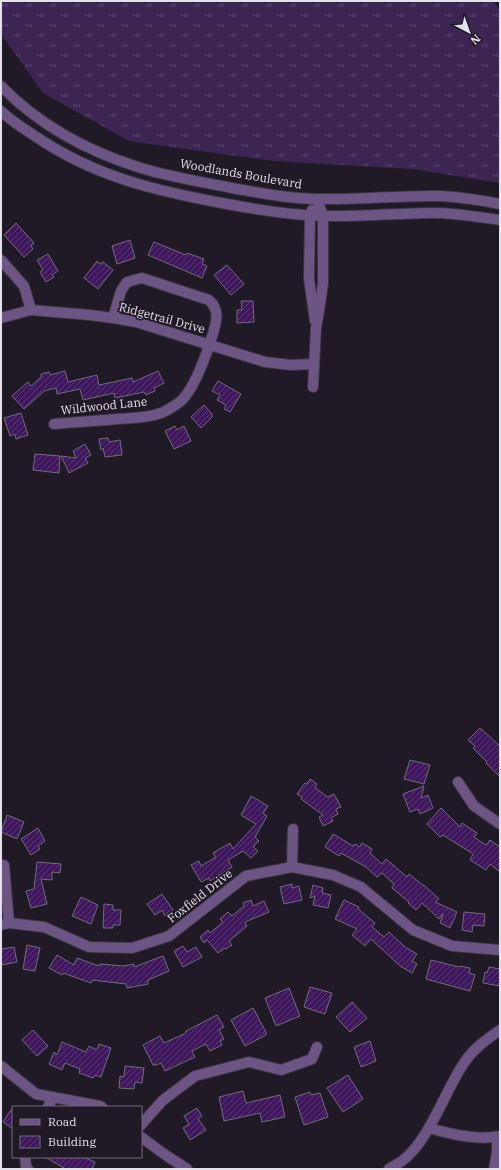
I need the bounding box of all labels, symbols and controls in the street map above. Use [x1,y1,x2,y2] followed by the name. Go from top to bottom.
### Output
[449,12,489,52] north arrow
[467,31,483,48] text: N
[179,155,303,192] street label: Woodlands Boulevard
[117,299,207,336] street label: Ridgetrail Drive
[60,393,148,418] street label: Wildwood Lane
[164,866,235,926] street label: Foxfield Drive
[12,1106,142,1158] legend
[48,1114,77,1129] text: Road
[48,1134,96,1149] text: Building

